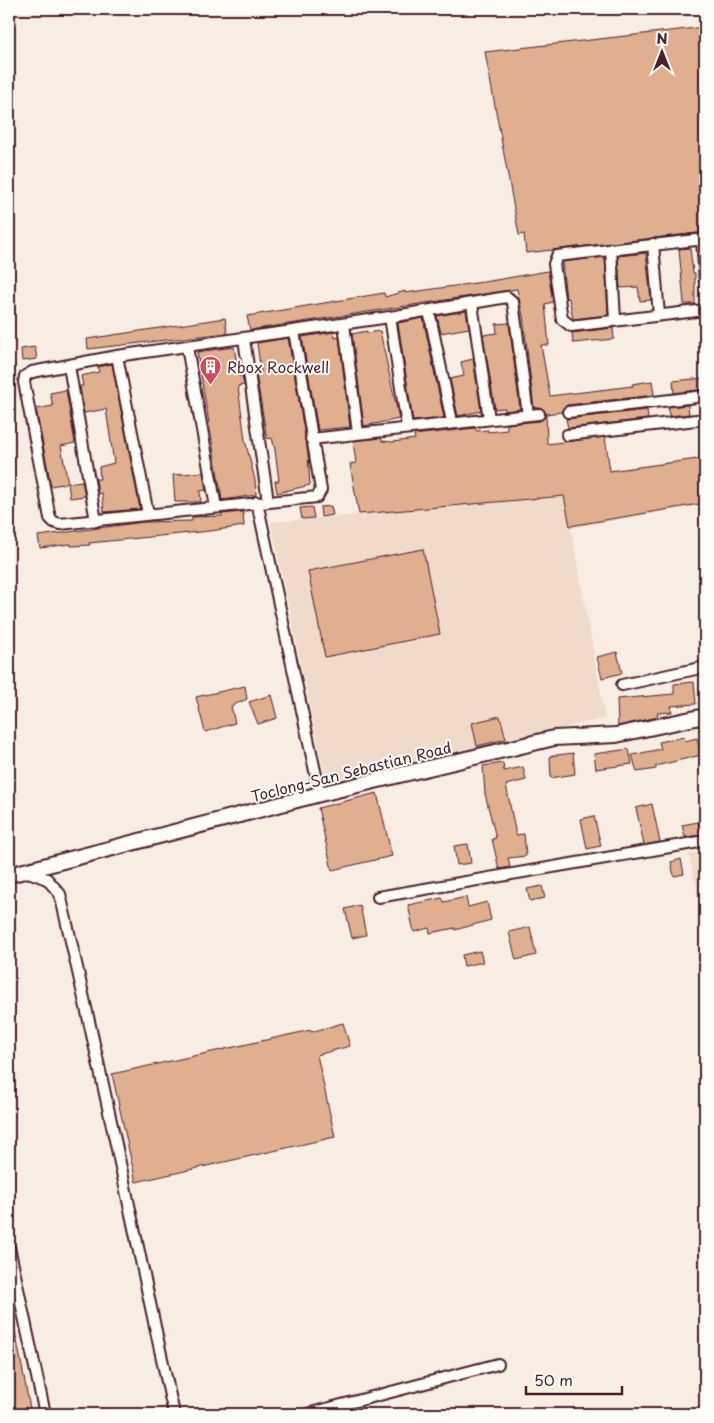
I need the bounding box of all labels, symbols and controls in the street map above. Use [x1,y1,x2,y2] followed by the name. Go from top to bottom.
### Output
[636,28,686,78] north arrow
[656,28,668,49] text: N
[199,354,223,385] building icon: Rbox Rockwell
[227,355,329,378] place label: Rbox Rockwell
[248,735,454,807] street label: Toclong-San Sebastian Road
[526,1363,623,1395] scale bar
[534,1368,573,1391] text: 50 m

